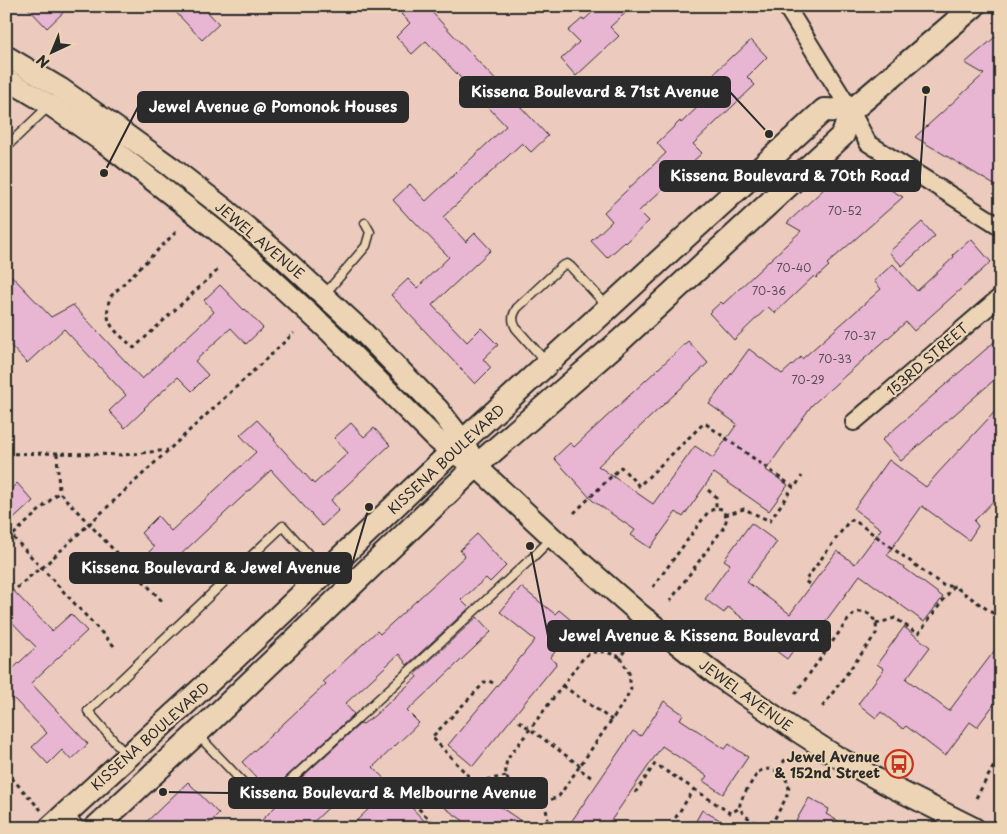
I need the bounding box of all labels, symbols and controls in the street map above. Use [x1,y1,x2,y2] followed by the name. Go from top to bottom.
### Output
[28,28,78,78] north arrow
[31,50,54,73] text: N
[460,77,730,107] callout: Kissena Boulevard & 71st Avenue
[471,79,719,102] text: Kissena Boulevard & 71st Avenue
[138,92,408,122] callout: Jewel Avenue @ Pomonok Houses
[149,94,397,117] text: Jewel Avenue @ Pomonok Houses
[660,161,920,191] callout: Kissena Boulevard & 70th Road
[670,163,910,186] text: Kissena Boulevard & 70th Road
[211,196,309,284] street label: JEWEL AVENUE
[828,202,862,219] house number: 70-52
[777,259,811,276] house number: 70-40
[752,282,786,299] house number: 70-36
[881,317,973,401] street label: 153RD STREET
[844,327,876,344] house number: 70-37
[818,350,852,367] house number: 70-33
[791,371,825,388] house number: 70-29
[383,399,509,519] street label: KISSENA BOULEVARD
[70,553,351,583] callout: Kissena Boulevard & Jewel Avenue
[81,555,341,578] text: Kissena Boulevard & Jewel Avenue
[548,621,830,651] callout: Jewel Avenue & Kissena Boulevard
[559,623,819,646] text: Jewel Avenue & Kissena Boulevard
[695,654,797,736] street label: JEWEL AVENUE
[86,677,214,795] street label: KISSENA BOULEVARD
[774,746,880,783] place label: Jewel Avenue & 152nd Street
[884,749,914,779] bus stop icon: Jewel Avenue & 152nd Street
[229,778,547,808] callout: Kissena Boulevard & Melbourne Avenue
[240,780,536,803] text: Kissena Boulevard & Melbourne Avenue

